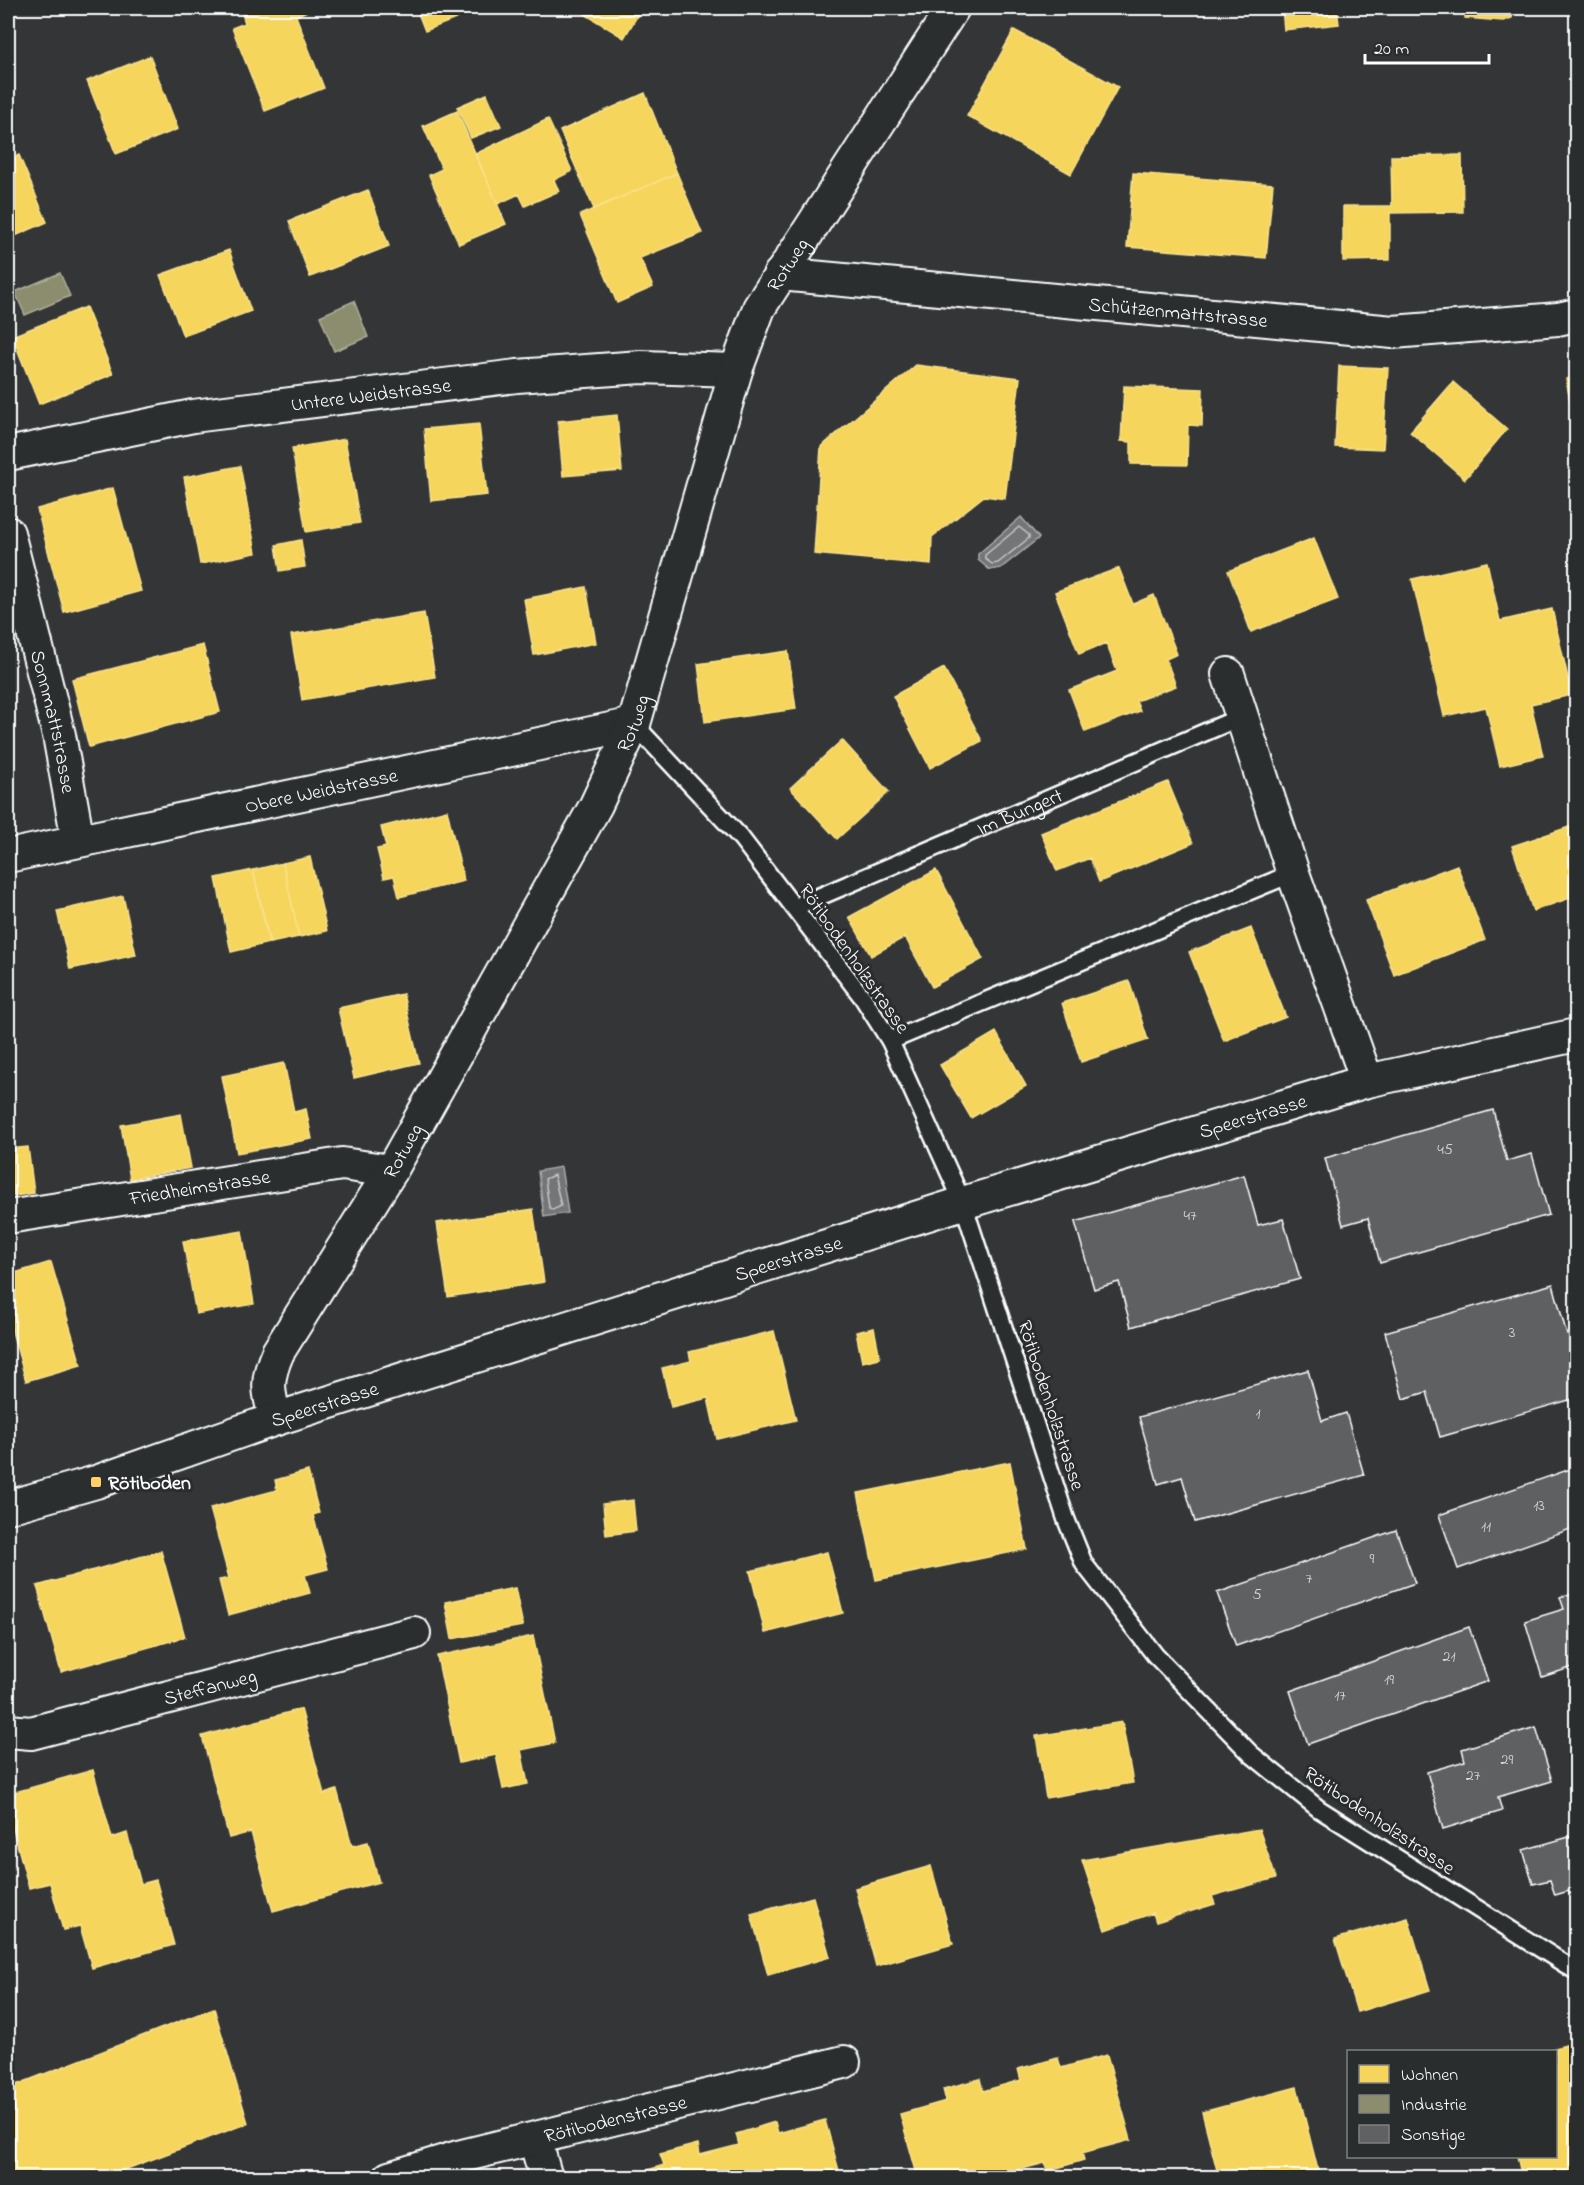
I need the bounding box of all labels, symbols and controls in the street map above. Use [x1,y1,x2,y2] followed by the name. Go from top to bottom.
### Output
[1365,27,1490,65] scale bar
[1374,37,1409,63] text: 20 m
[761,233,818,299] street label: Rotweg
[1087,291,1269,337] street label: Schützenmattstrasse
[289,372,453,421] street label: Untere Weidstrasse
[21,647,81,796] street label: Sonnmattstrasse
[611,692,660,758] street label: Rotweg
[243,762,401,823] street label: Obere Weidstrasse
[973,782,1068,845] street label: Im Bungert
[790,879,916,1040] street label: Rötibodenholzstrasse
[1196,1088,1311,1148] street label: Speerstrasse
[378,1119,433,1185] street label: Rotweg
[1437,1138,1453,1162] house number: 45
[126,1164,273,1215] street label: Friedheimstrasse
[1183,1204,1197,1228] house number: 47
[731,1230,846,1291] street label: Speerstrasse
[1008,1317,1091,1494] street label: Rötibodenholzstrasse
[1509,1321,1515,1345] house number: 3
[268,1376,383,1437] street label: Speerstrasse
[1255,1402,1261,1426] house number: 1
[108,1470,191,1499] place label: Rötiboden
[89,1475,103,1489] marker: Rötiboden
[1533,1494,1545,1518] house number: 13
[1481,1515,1491,1539] house number: 11
[1370,1547,1375,1571] house number: 9
[1306,1567,1313,1591] house number: 7
[1252,1583,1262,1607] house number: 5
[1442,1645,1456,1669] house number: 21
[161,1663,260,1715] street label: Steffanweg
[1384,1668,1394,1692] house number: 19
[1334,1684,1346,1708] house number: 17
[1501,1748,1514,1772] house number: 29
[1297,1761,1460,1884] street label: Rötibodenholzstrasse
[1466,1764,1481,1788] house number: 27
[1347,2050,1557,2158] legend
[1401,2063,1458,2089] text: Wohnen
[541,2089,690,2152] street label: Rötibodenstrasse
[1401,2093,1467,2119] text: Industrie
[1401,2123,1466,2150] text: Sonstige

